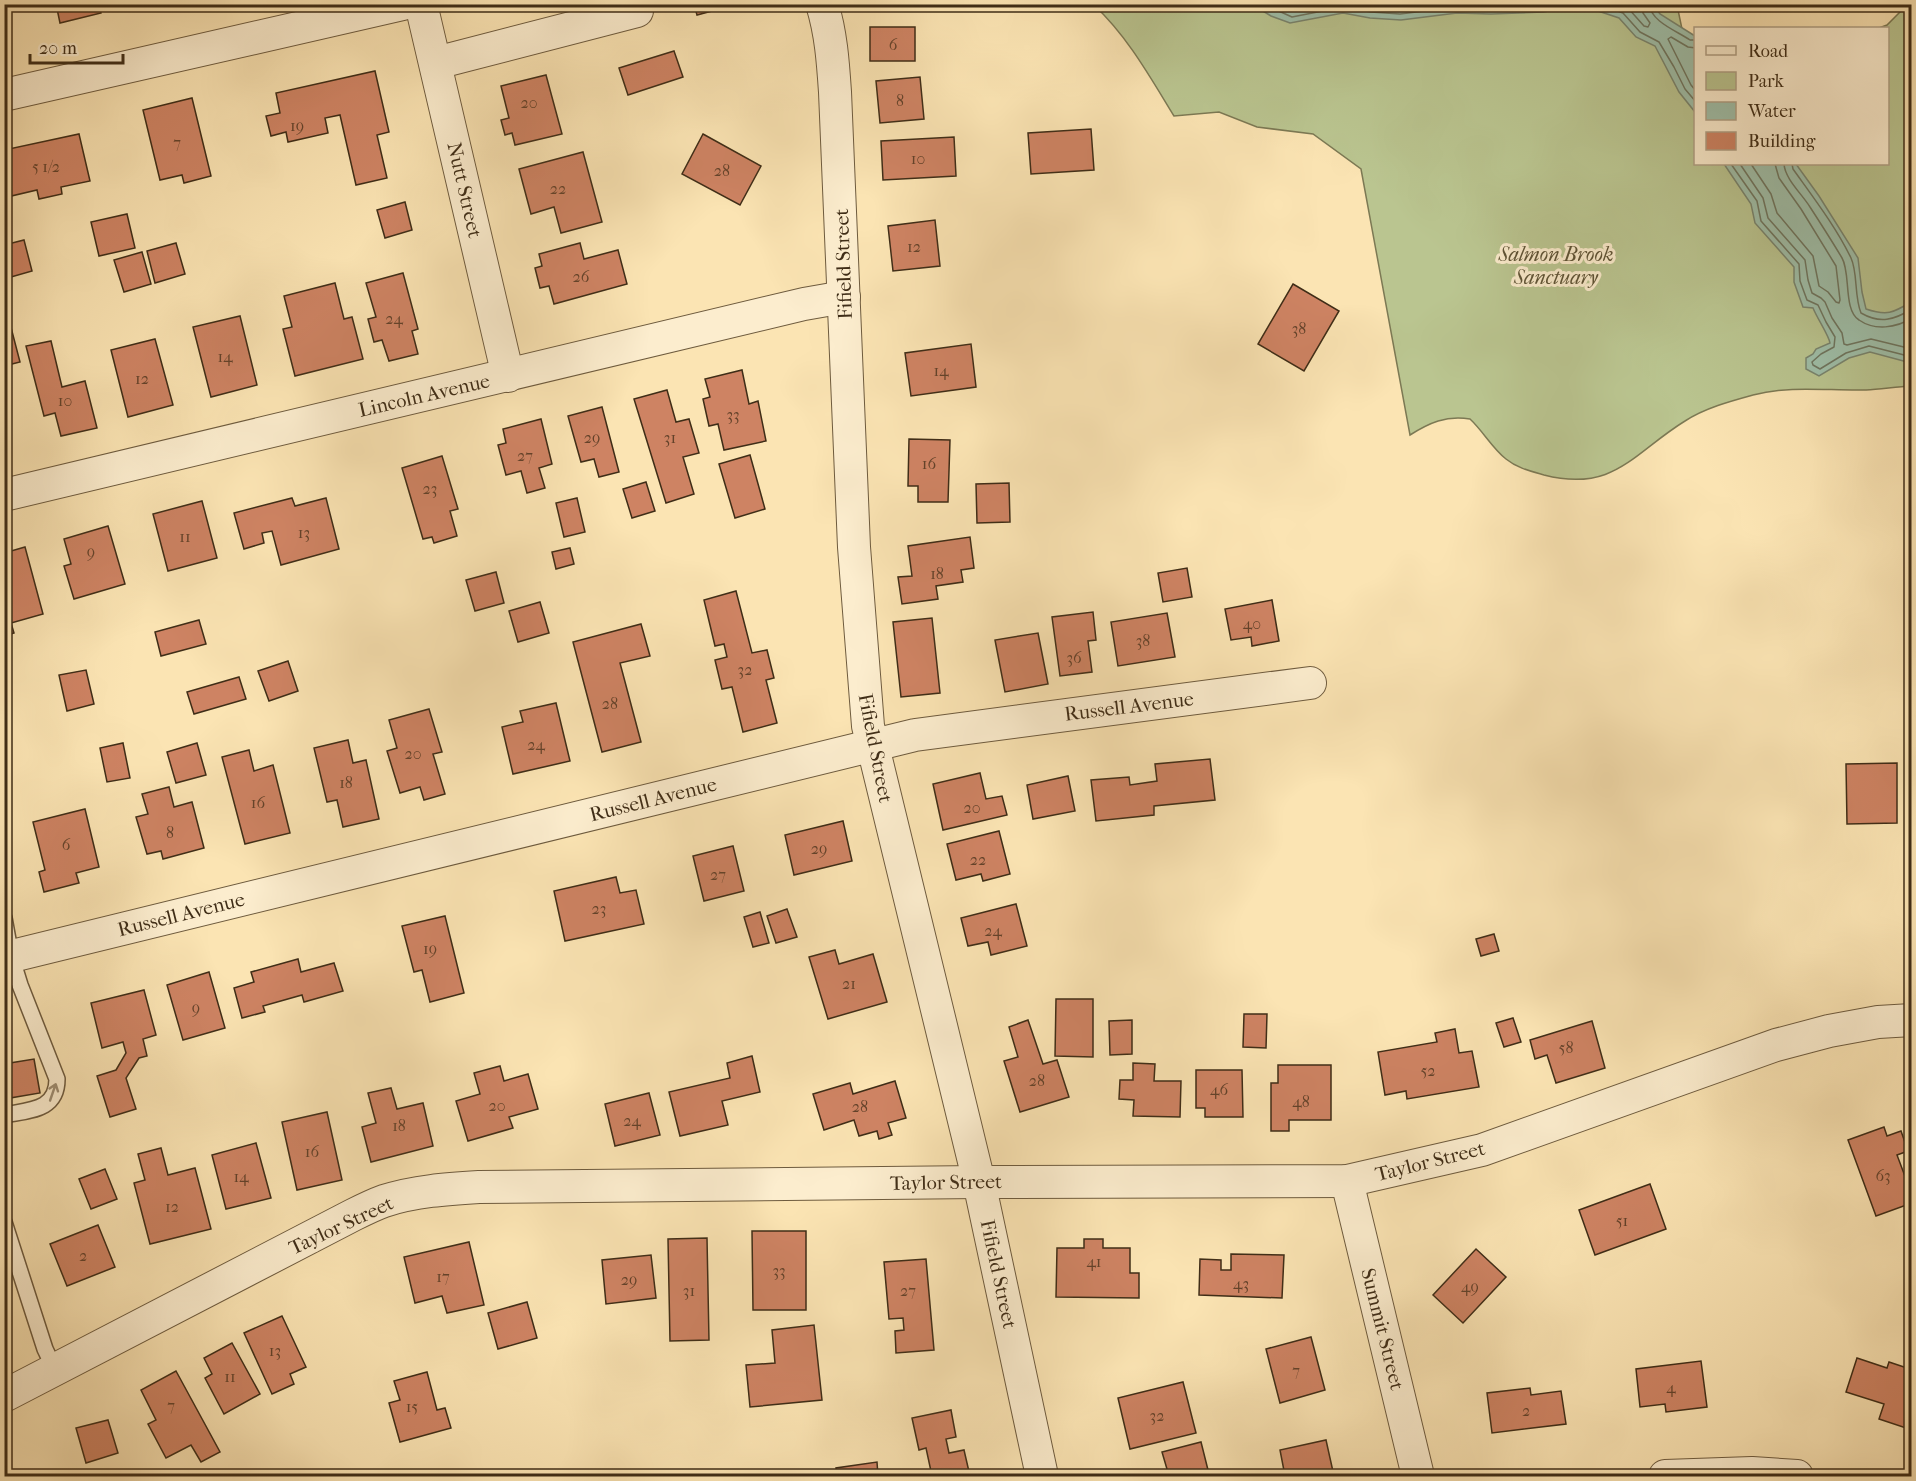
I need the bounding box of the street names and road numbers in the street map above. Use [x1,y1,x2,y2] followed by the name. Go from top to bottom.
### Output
[442,140,487,240] street label: Nutt Street
[830,208,857,320] street label: Fifield Street
[356,369,492,422] street label: Lincoln Avenue
[1063,687,1195,726] street label: Russell Avenue
[854,691,897,805] street label: Fifield Street
[587,773,719,826] street label: Russell Avenue
[115,888,247,941] street label: Russell Avenue
[1373,1137,1487,1186] street label: Taylor Street
[890,1170,1002,1195] street label: Taylor Street
[285,1191,397,1260] street label: Taylor Street
[976,1217,1021,1331] street label: Fifield Street
[1356,1266,1409,1392] street label: Summit Street

